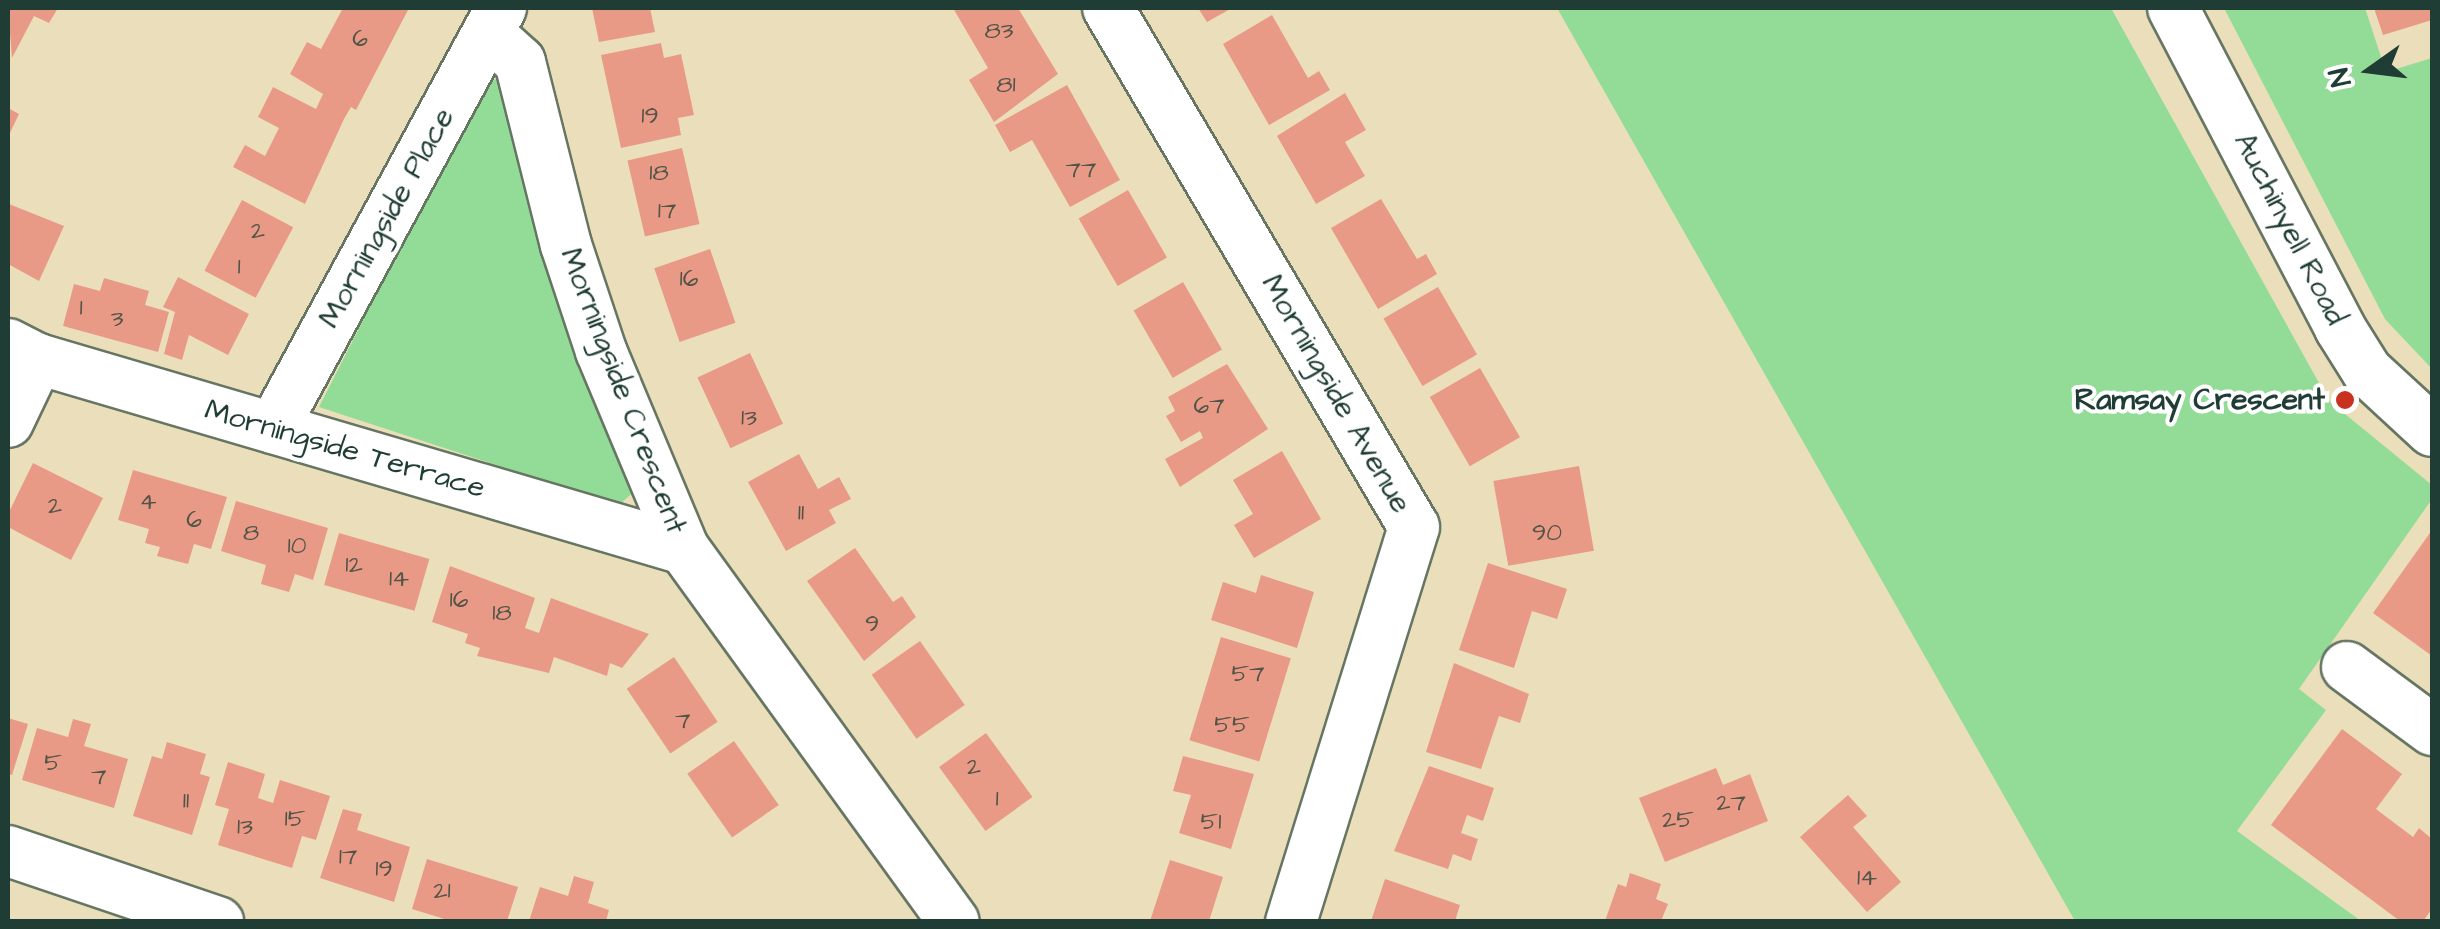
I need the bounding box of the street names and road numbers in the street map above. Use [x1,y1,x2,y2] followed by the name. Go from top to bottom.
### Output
[312,102,462,334] street label: Morningside Place
[2226,127,2354,331] street label: Auchinyell Road
[552,243,694,539] street label: Morningside Crescent
[1253,269,1419,519] street label: Morningside Avenue
[201,392,489,506] street label: Morningside Terrace

